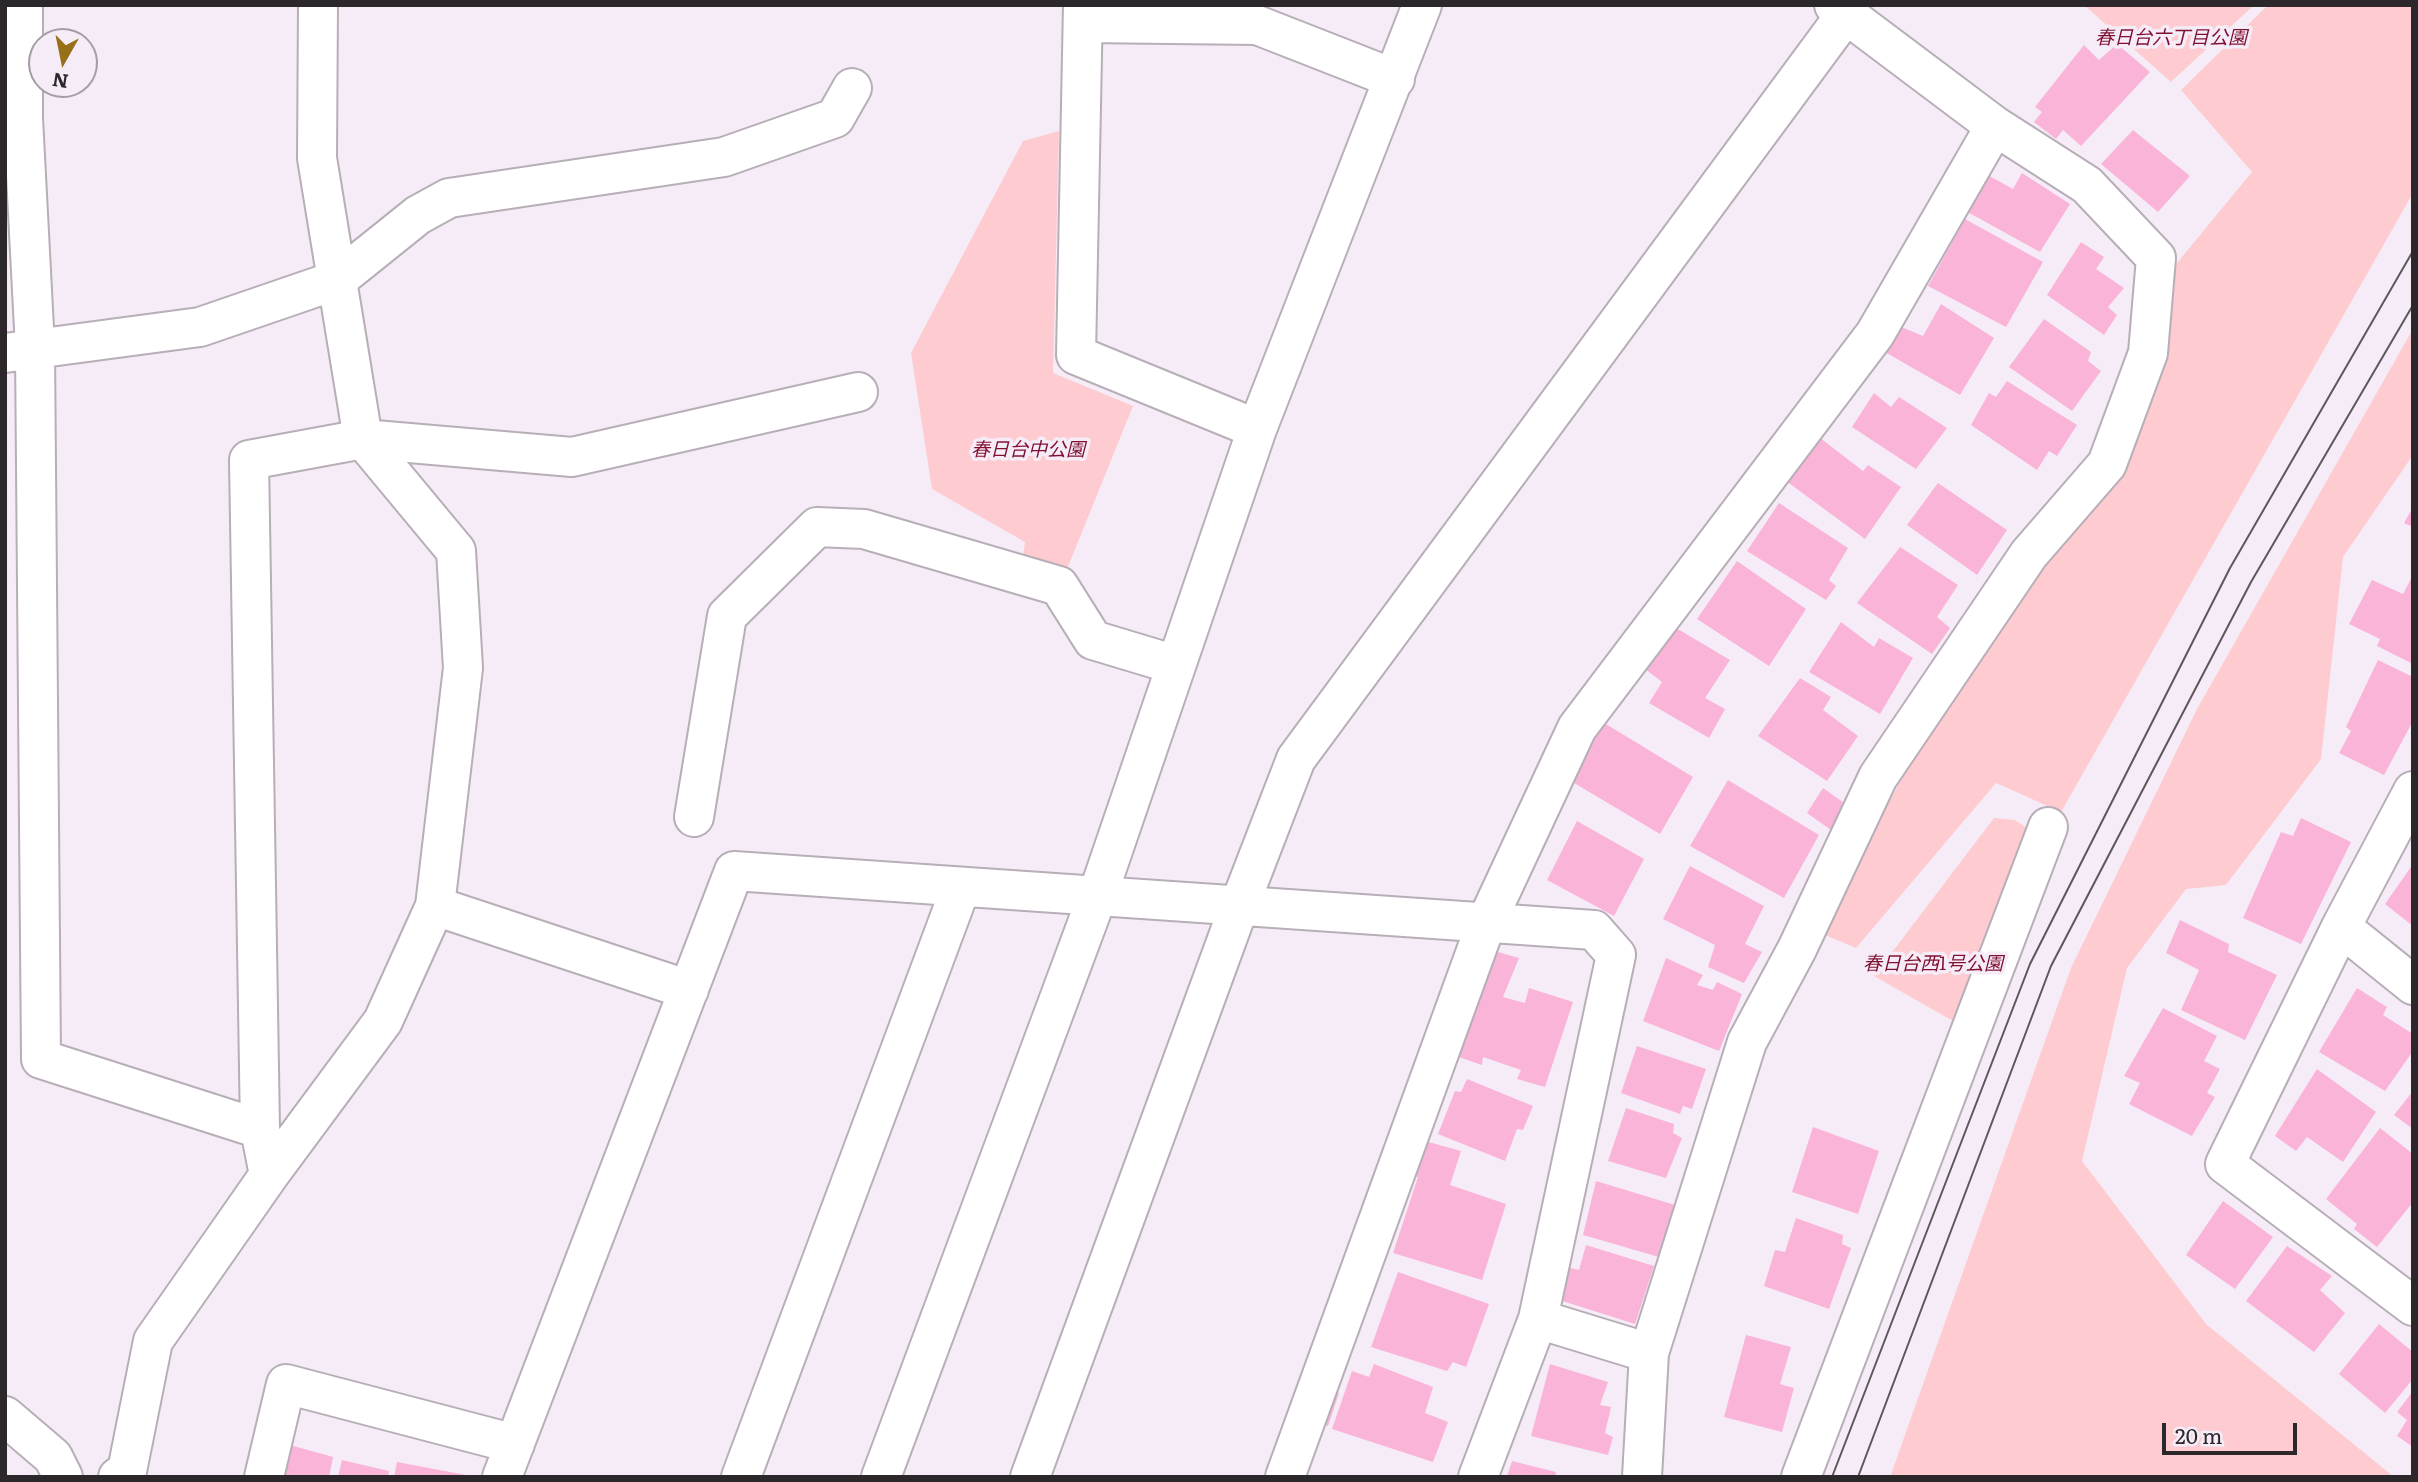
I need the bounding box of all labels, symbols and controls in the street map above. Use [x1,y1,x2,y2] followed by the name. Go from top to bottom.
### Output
[2095,27,2247,49] park label: 春日台六丁目公園
[28,28,98,98] north arrow
[50,67,70,97] text: N
[971,439,1085,461] park label: 春日台中公園
[1863,953,2003,975] park label: 春日台西1号公園
[2166,1408,2301,1452] scale bar
[2175,1419,2222,1450] text: 20 m

